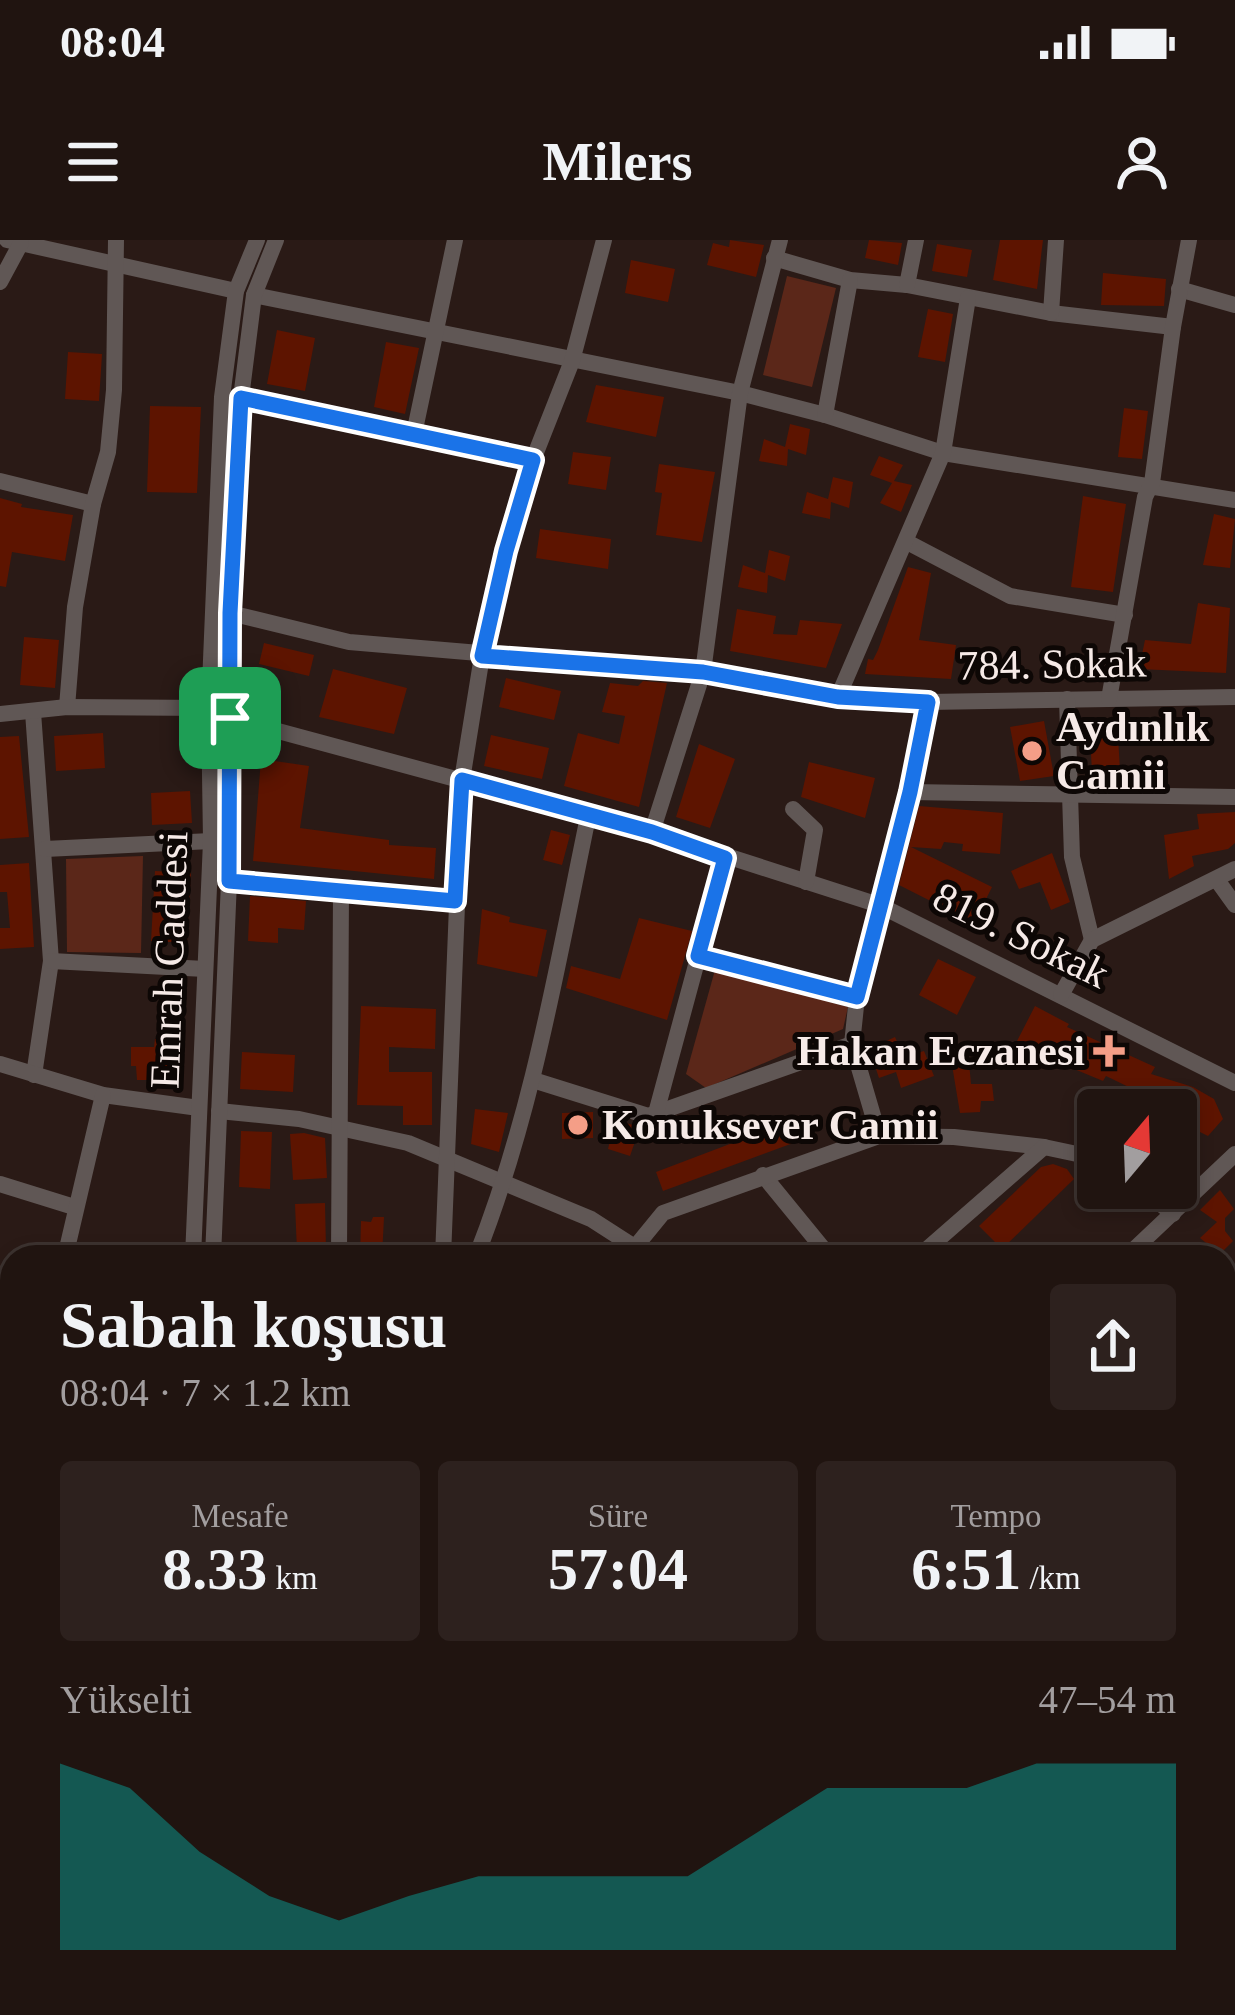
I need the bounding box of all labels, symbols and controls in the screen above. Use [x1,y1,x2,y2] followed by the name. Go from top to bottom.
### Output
[60,17,165,67] text: 08:04
[60,129,126,195] icon: menu
[1109,129,1175,195] icon: person
[543,132,692,192] text: Milers
[957,639,1147,689] street label: 784. Sokak
[179,667,281,769] pin
[197,685,263,751] icon: arrive
[1056,704,1210,798] place label: Aydınlık Camii
[1019,738,1045,764] marker: Aydınlık Camii
[142,830,196,1090] street label: Emrah Caddesi
[926,873,1116,997] street label: 819. Sokak
[797,1028,1085,1074] place label: Hakan Eczanesi
[1096,1038,1122,1064] marker: Hakan Eczanesi
[1077,1089,1197,1209] north arrow
[1077,1089,1197,1209] map controls
[602,1102,939,1148] place label: Konuksever Camii
[565,1112,591,1138] marker: Konuksever Camii
[1050,1284,1176,1410] button: share
[60,1288,447,1361] text: Sabah koşusu
[60,1371,351,1414] text: 08:04 · 7 × 1.2 km
[191,1498,289,1534] text: Mesafe
[588,1498,648,1534] text: Süre
[950,1498,1042,1534] text: Tempo
[162,1536,267,1602] text: 8.33
[548,1536,688,1602] text: 57:04
[911,1536,1021,1602] text: 6:51
[267,1560,318,1596] text: km
[1021,1560,1081,1596] text: /km
[60,1678,192,1721] text: Yükselti
[1038,1678,1176,1721] text: 47–54 m

